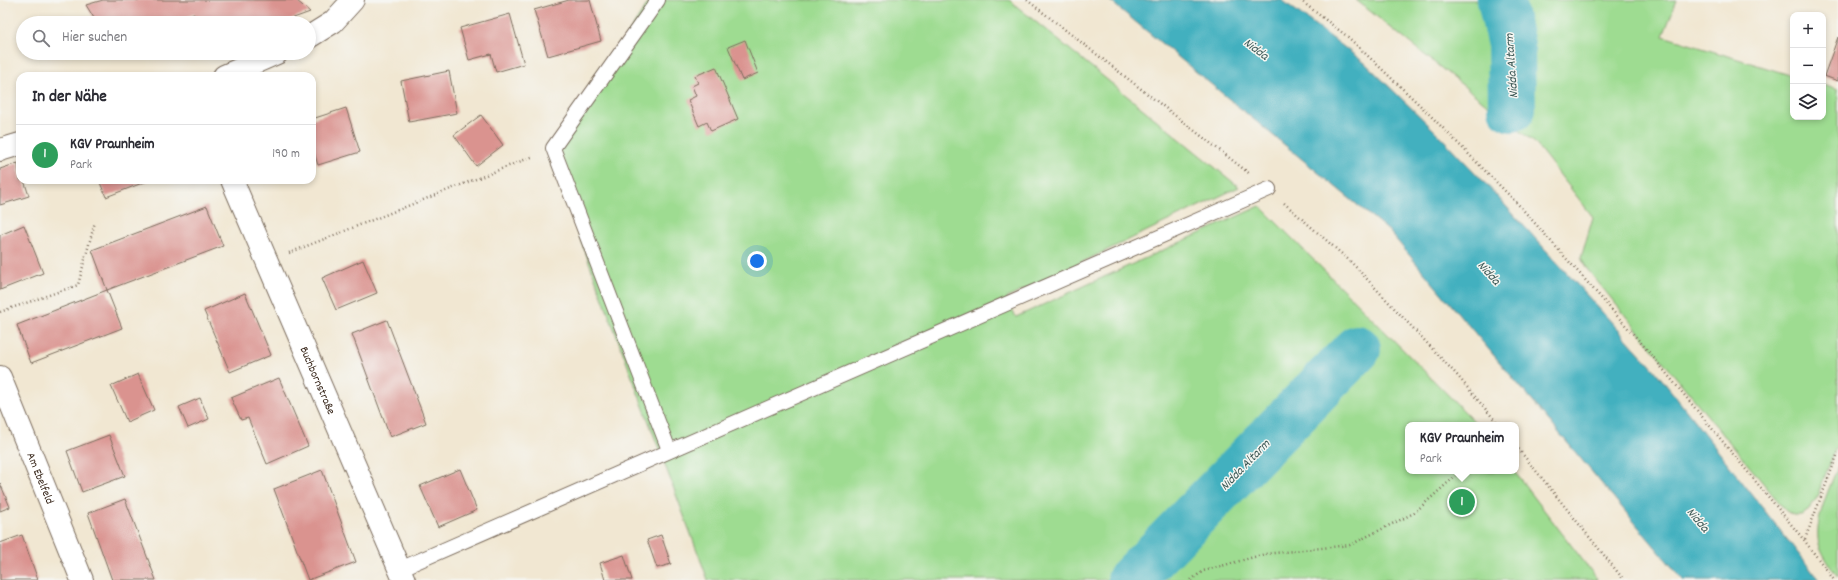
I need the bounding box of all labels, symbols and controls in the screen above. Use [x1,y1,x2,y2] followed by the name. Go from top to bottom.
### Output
[1790,12,1826,120] map controls
[1790,12,1826,48] button: +
[16,16,316,60] search box
[30,27,52,49] icon: search
[62,27,127,49] text: Hier suchen
[1501,32,1524,99] water label: Nidda Altarm
[1239,34,1273,66] water label: Nidda
[1790,48,1826,84] button: −
[1790,84,1826,120] button: layers
[32,86,107,110] text: In der Nähe
[70,134,154,156] text: KGV Praunheim
[44,145,46,164] text: 1
[272,145,300,164] text: 190 m
[70,156,92,175] text: Park
[747,251,767,271] your location
[1472,257,1505,291] water label: Nidda
[295,344,339,417] street label: Buchbornstraße
[1405,422,1519,474] popup
[1420,428,1504,450] text: KGV Praunheim
[1216,435,1276,496] water label: Nidda Altarm
[21,450,57,507] street label: Am Ebelfeld
[1420,450,1442,469] text: Park
[1449,487,1475,517] pin: 1
[1681,504,1714,538] water label: Nidda

